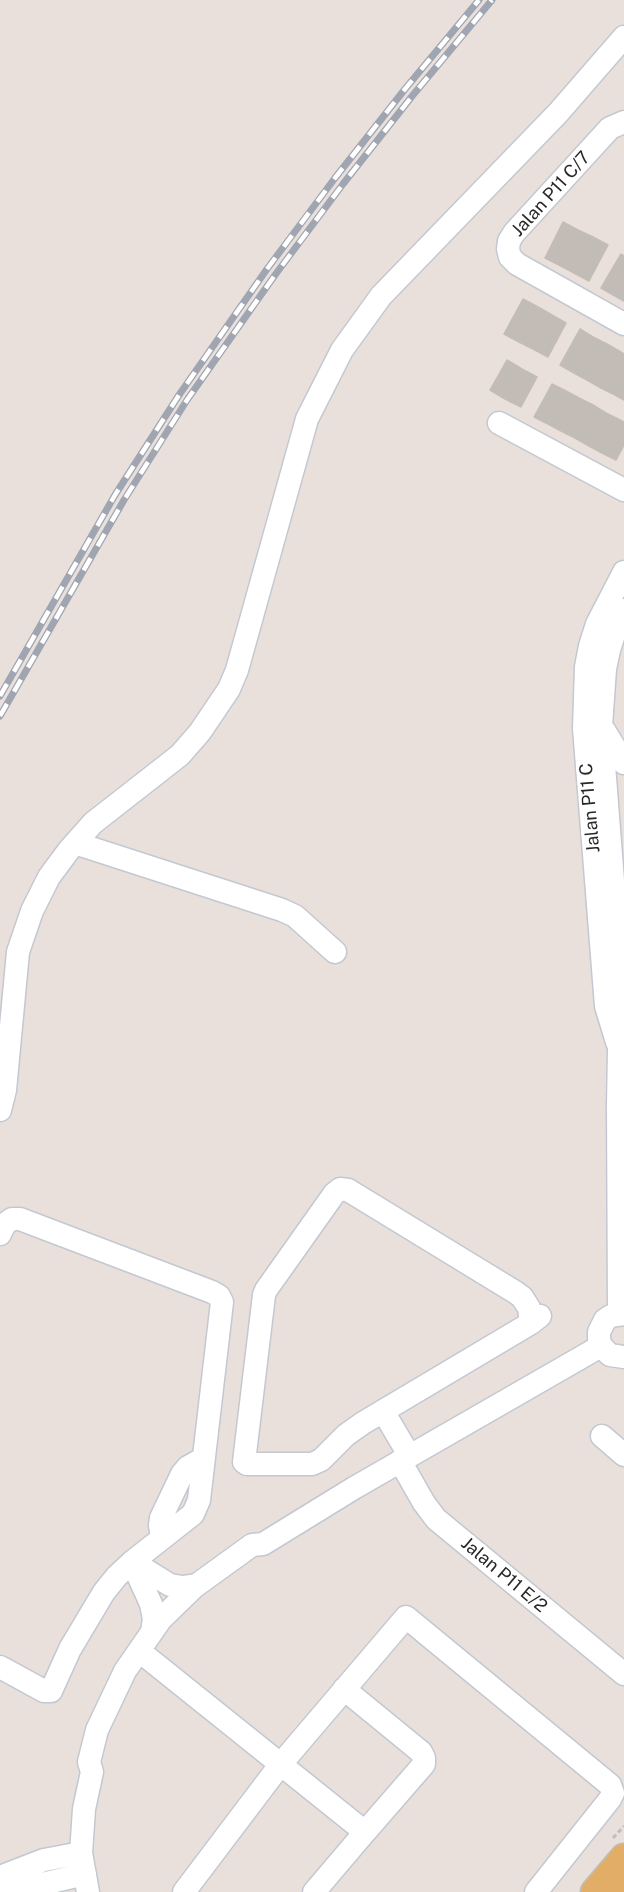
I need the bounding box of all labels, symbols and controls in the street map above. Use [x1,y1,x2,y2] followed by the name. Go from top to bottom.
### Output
[507,147,595,241] street label: Jalan P11 C/7
[575,762,605,854] street label: Jalan P11 C
[457,1533,551,1617] street label: Jalan P11 E/2

